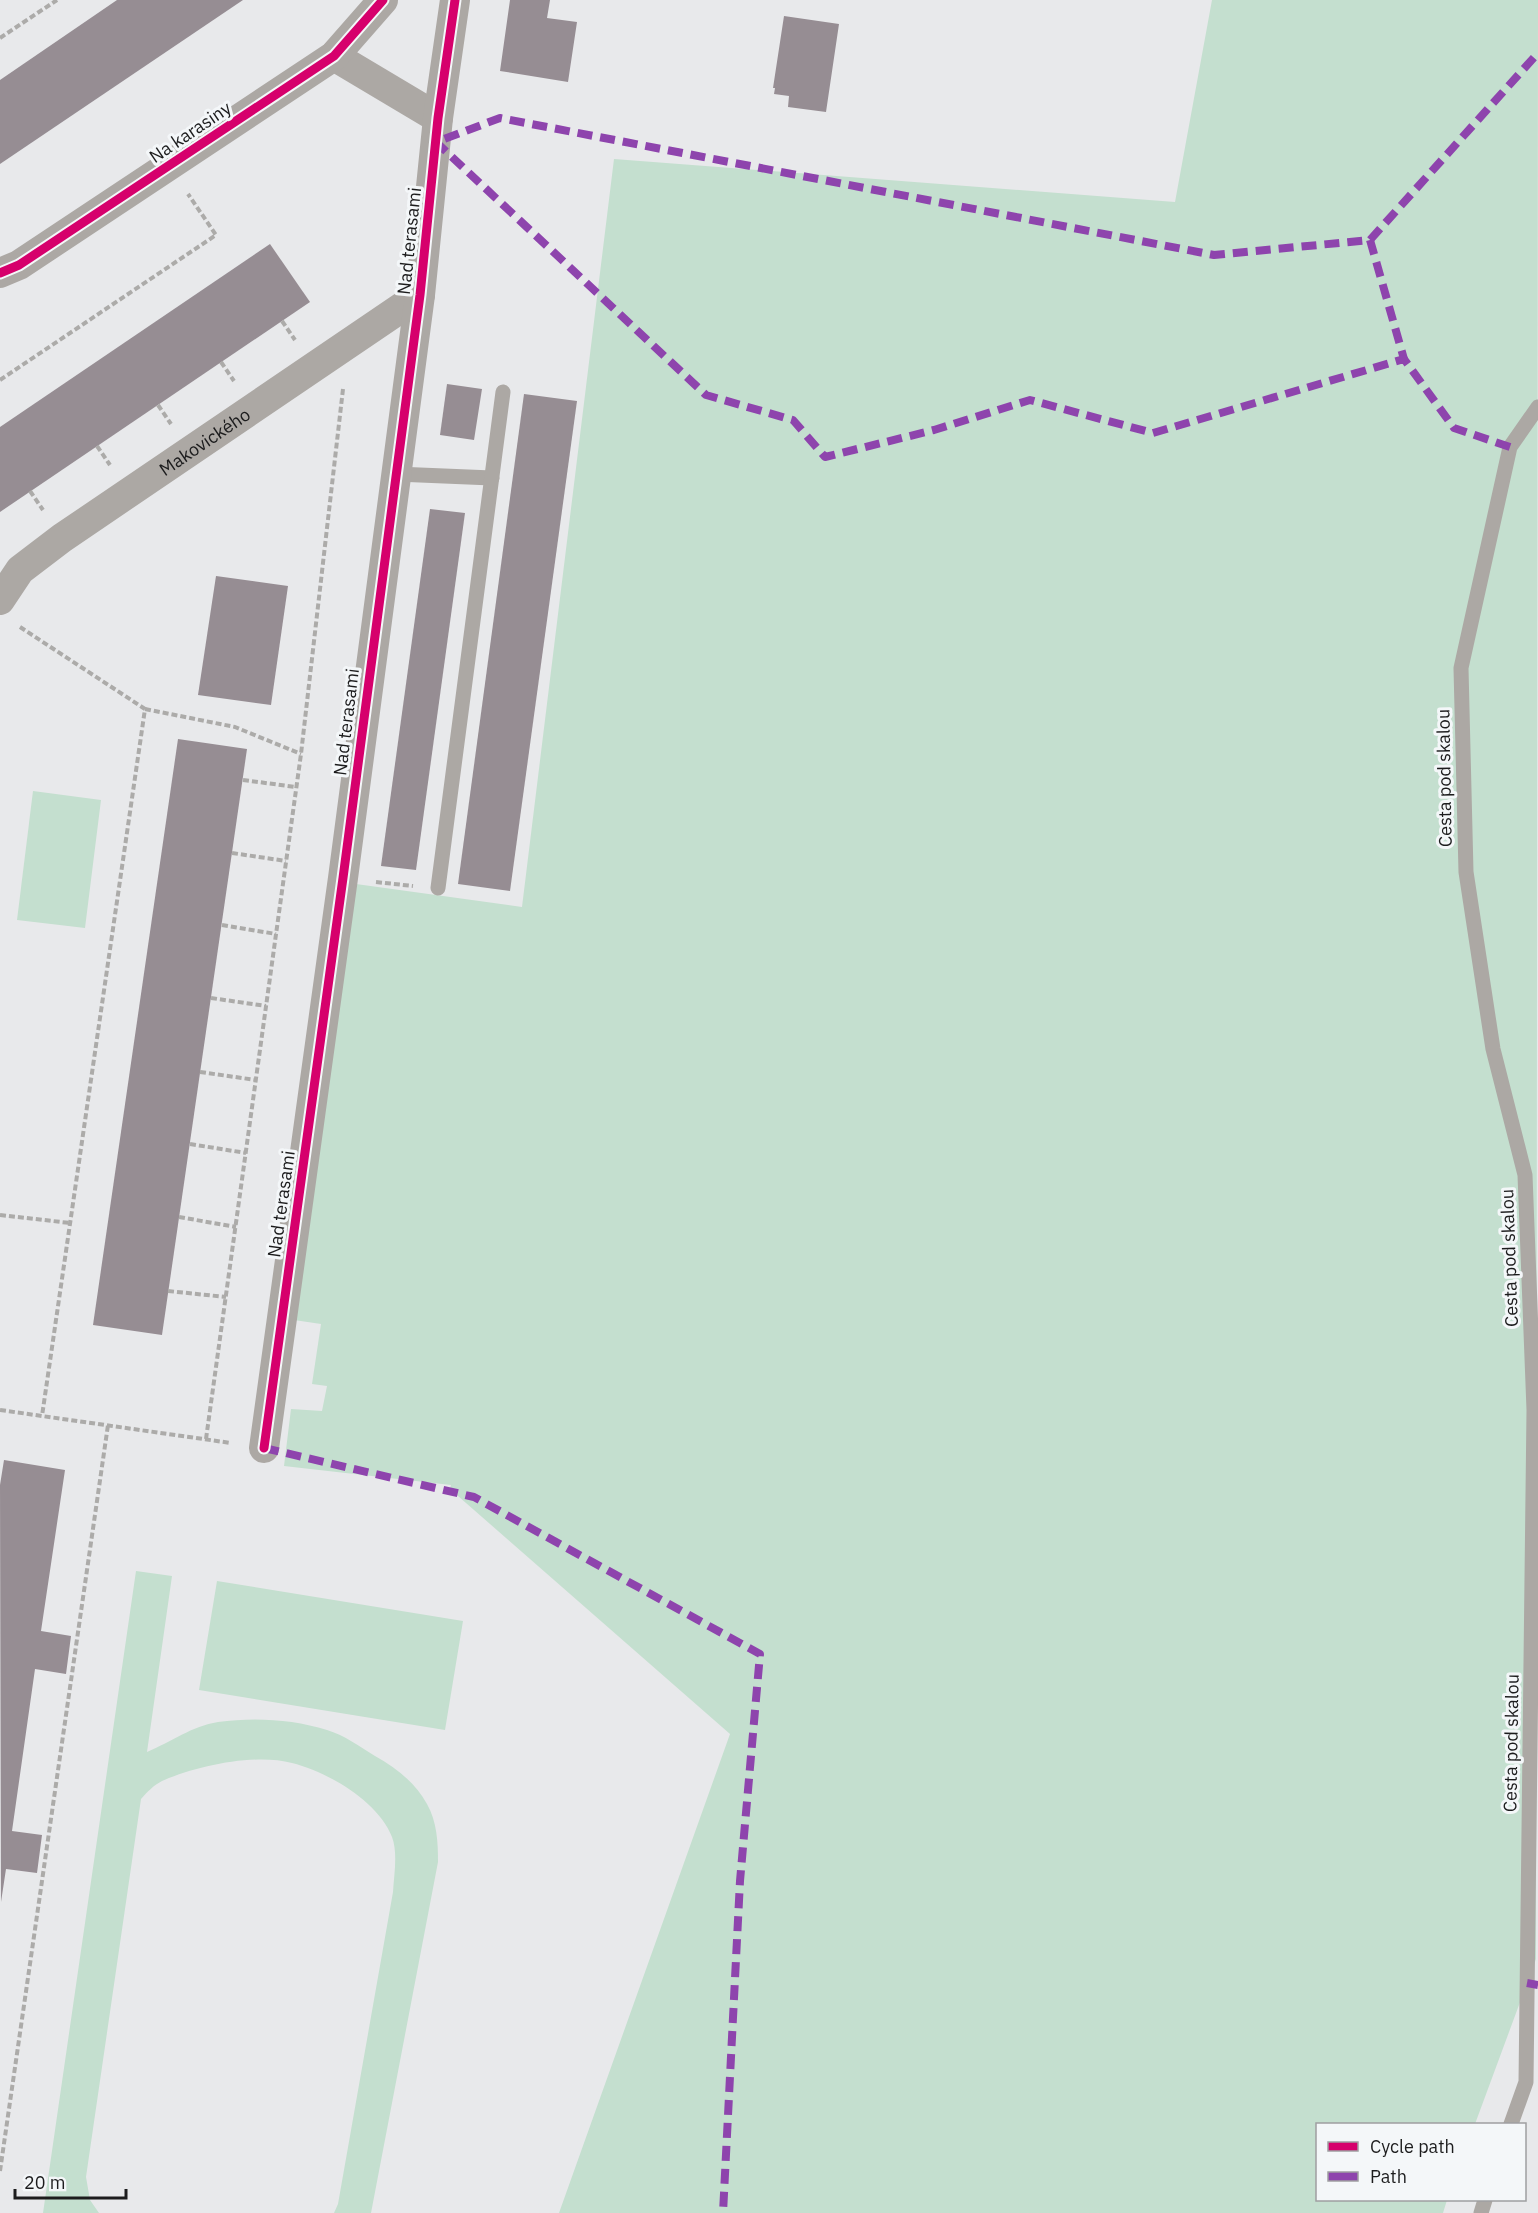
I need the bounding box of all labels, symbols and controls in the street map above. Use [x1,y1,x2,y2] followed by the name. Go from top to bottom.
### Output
[145,96,235,168] street label: Na karasiny
[392,186,426,296] street label: Nad terasami
[154,402,254,480] street label: Makovického
[328,667,364,777] street label: Nad terasami
[1431,709,1457,847] street label: Cesta pod skalou
[262,1149,300,1259] street label: Nad terasami
[1495,1189,1523,1327] street label: Cesta pod skalou
[1498,1674,1524,1812] street label: Cesta pod skalou
[1316,2123,1526,2201] legend
[1370,2135,1455,2158] text: Cycle path
[15,2162,126,2200] scale bar
[1370,2165,1407,2188] text: Path
[24,2171,66,2194] text: 20 m

